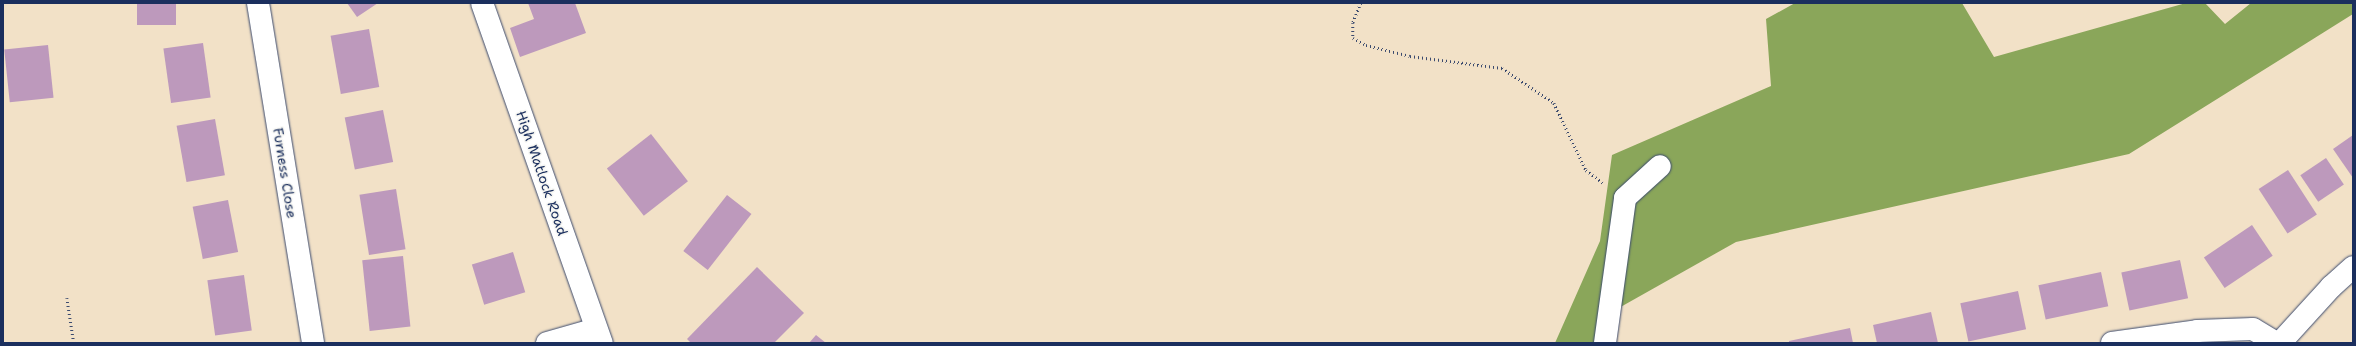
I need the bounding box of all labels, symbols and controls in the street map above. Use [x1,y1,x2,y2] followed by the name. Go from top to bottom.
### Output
[513,108,571,238] street label: High Matlock Road
[270,126,300,220] street label: Furness Close

